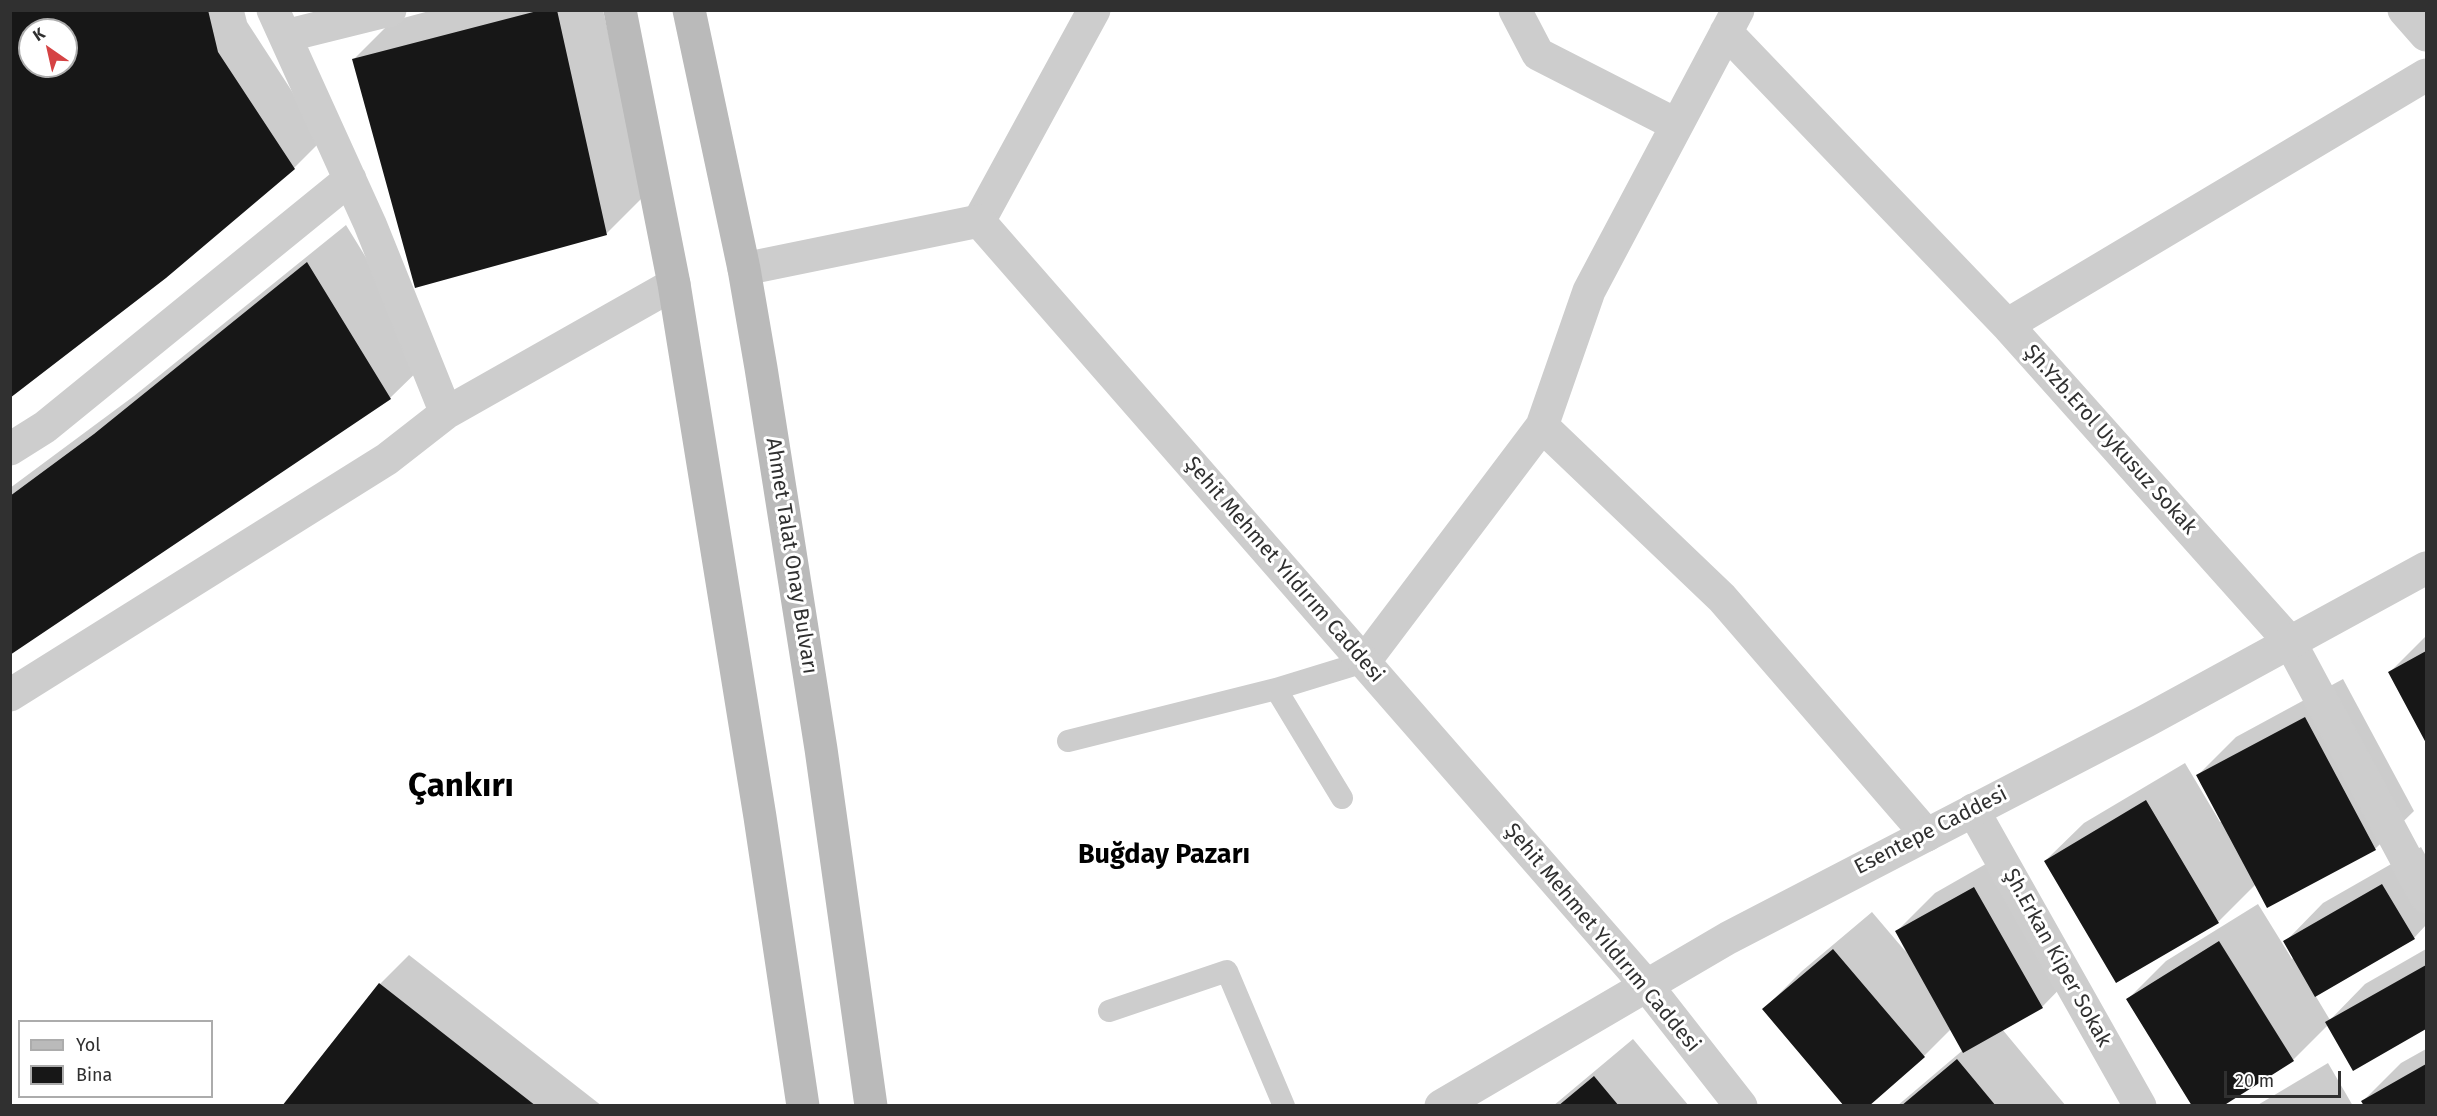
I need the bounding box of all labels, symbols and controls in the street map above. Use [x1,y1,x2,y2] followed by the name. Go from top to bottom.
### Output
[18,18,78,78] north arrow
[29,24,48,45] text: K
[2018,340,2202,540] street label: Şh.Yzb.Erol Uykusuz Sokak
[760,436,822,676] street label: Ahmet Talat Onay Bulvarı
[1179,452,1389,688] street label: Şehit Mehmet Yıldırım Caddesi
[408,767,514,807] district label: Çankırı
[1850,782,2012,880] street label: Esentepe Caddesi
[1499,819,1705,1057] street label: Şehit Mehmet Yıldırım Caddesi
[1078,839,1250,871] district label: Buğday Pazarı
[1998,864,2116,1052] street label: Şh.Erkan Kiper Sokak
[18,1020,213,1098] legend
[76,1034,101,1056] text: Yol
[2227,1059,2344,1097] scale bar
[76,1064,112,1086] text: Bina
[2235,1070,2274,1092] text: 20 m

